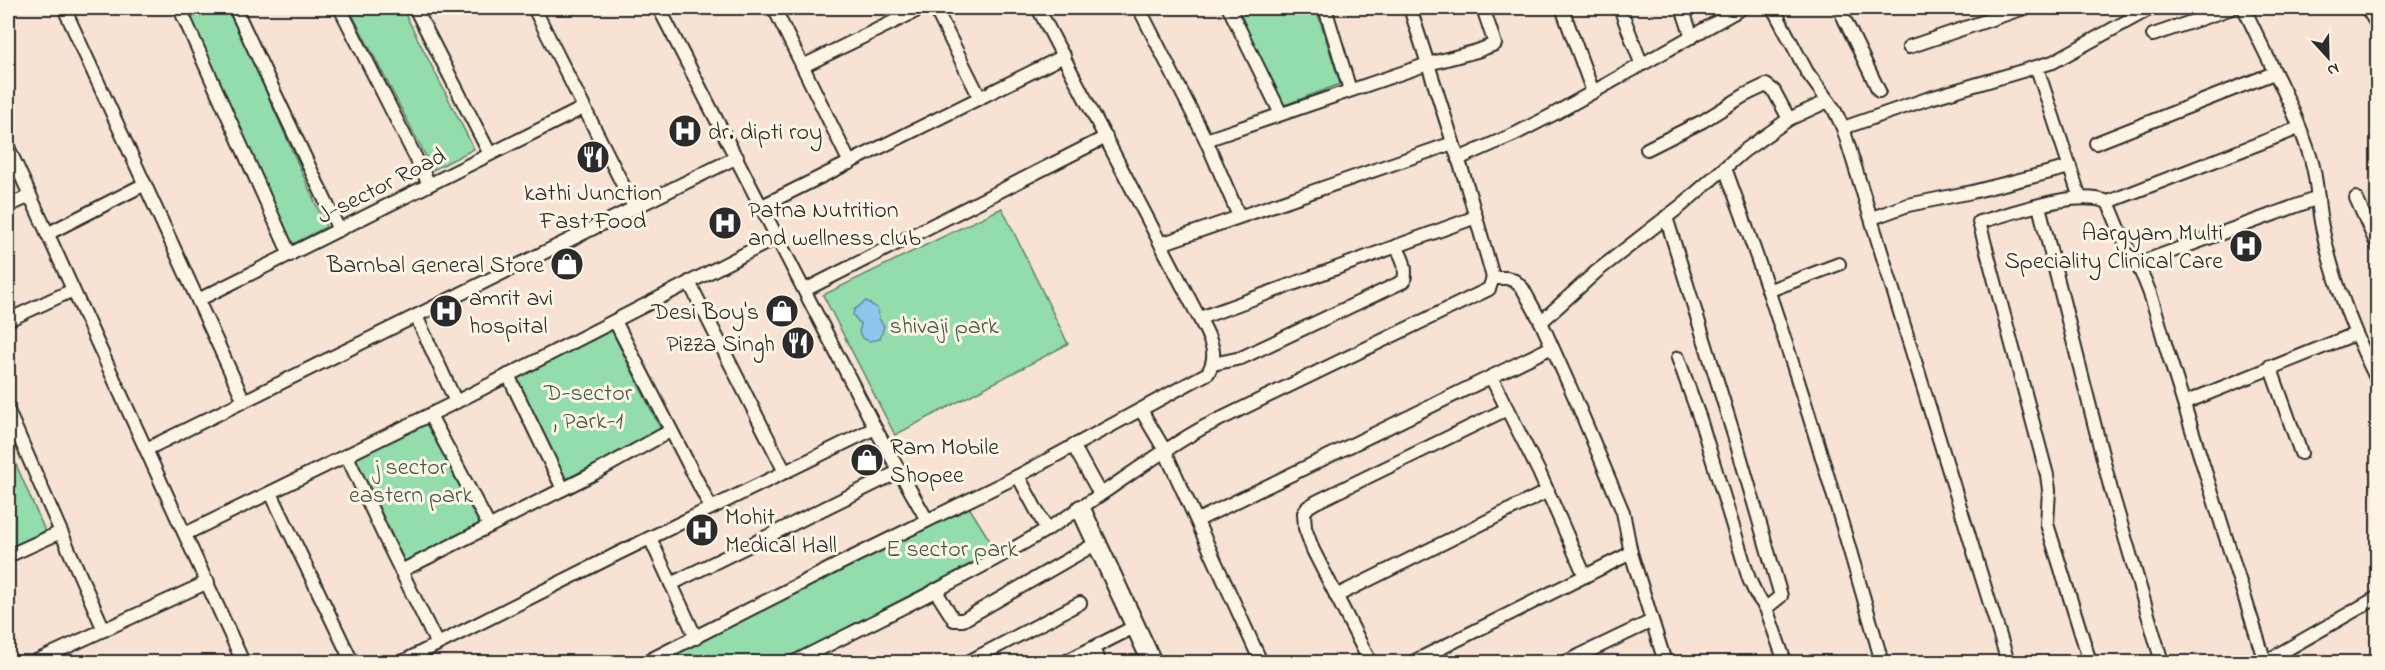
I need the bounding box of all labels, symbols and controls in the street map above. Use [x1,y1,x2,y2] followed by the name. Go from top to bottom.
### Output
[2298,27,2358,87] north arrow
[2323,56,2342,82] text: N
[667,113,703,149] hospital icon: dr. dipti roy
[708,116,822,152] place label: dr. dipti roy
[575,139,611,175] restaurant icon: kathi Junction Fast Food
[312,140,453,235] street label: J-sector Road
[524,177,662,240] place label: kathi Junction Fast Food
[748,194,921,257] place label: Patna Nutrition and wellness club
[707,205,743,241] hospital icon: Patna Nutrition and wellness club
[2004,217,2223,281] place label: Aargyam Multi Speciality Clinical Care
[2228,228,2264,264] hospital icon: Aargyam Multi Speciality Clinical Care
[549,246,585,282] shop icon: Barnbal General Store
[326,249,544,284] place label: Barnbal General Store
[469,282,553,345] place label: amrit avi hospital
[428,293,464,329] hospital icon: amrit avi hospital
[764,293,800,329] shop icon: Desi Boy's
[650,296,759,332] place label: Desi Boy's
[889,310,999,345] park label: shivaji park
[780,325,816,361] restaurant icon: Pizza Singh
[666,328,775,363] place label: Pizza Singh
[543,377,633,440] park label: D-sector , Park-1
[890,431,999,494] place label: Ram Mobile Shopee
[849,442,885,478] shop icon: Ram Mobile Shopee
[349,451,473,514] park label: j sector eastern park
[725,501,837,564] place label: Mohit Medical Hall
[684,512,720,548] hospital icon: Mohit Medical Hall
[886,533,1019,568] park label: E sector park

